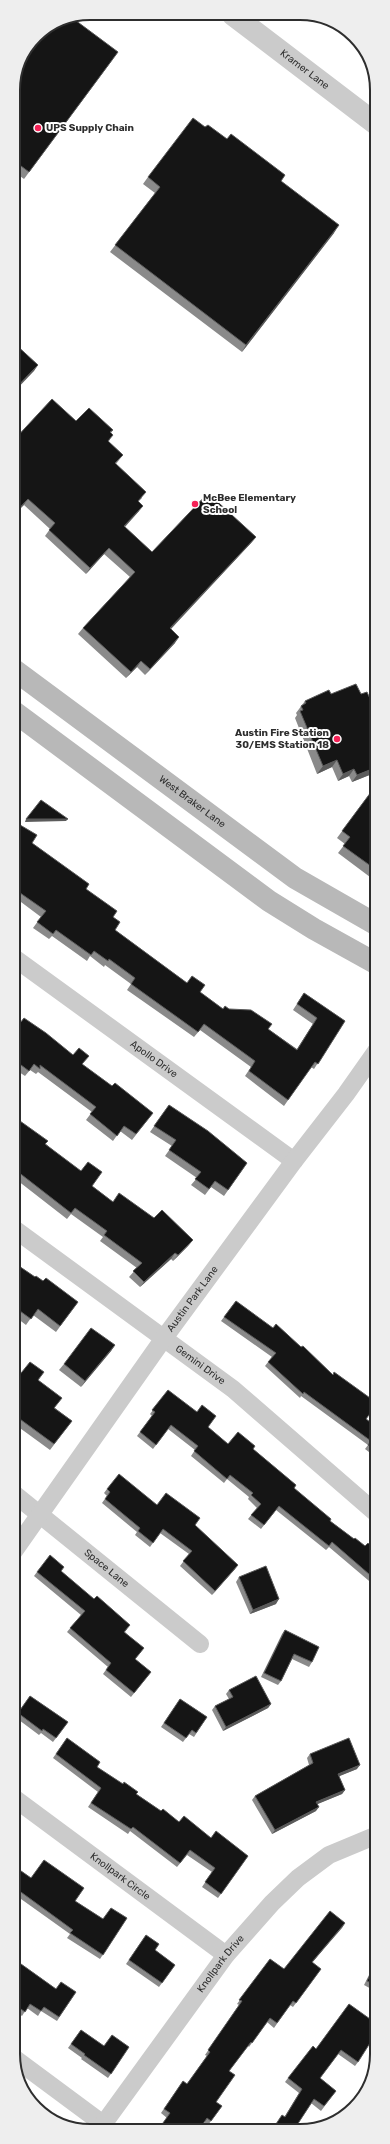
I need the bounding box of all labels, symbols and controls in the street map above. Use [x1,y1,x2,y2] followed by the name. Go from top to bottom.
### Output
[278,47,332,92] street label: Kramer Lane
[46,122,134,134] place label: UPS Supply Chain
[33,123,43,133] marker: UPS Supply Chain
[203,492,296,516] place label: McBee Elementary School
[190,499,200,509] marker: McBee Elementary School
[235,727,329,751] place label: Austin Fire Station 30/EMS Station 18
[332,734,342,744] marker: Austin Fire Station 30/EMS Station 18
[156,773,228,831] street label: West Braker Lane
[128,1038,180,1081] street label: Apollo Drive
[165,1263,221,1334] street label: Austin Park Lane
[173,1343,228,1387] street label: Gemini Drive
[82,1547,132,1590] street label: Space Lane
[88,1850,153,1903] street label: Knollpark Circle
[195,1932,247,1995] street label: Knollpark Drive

